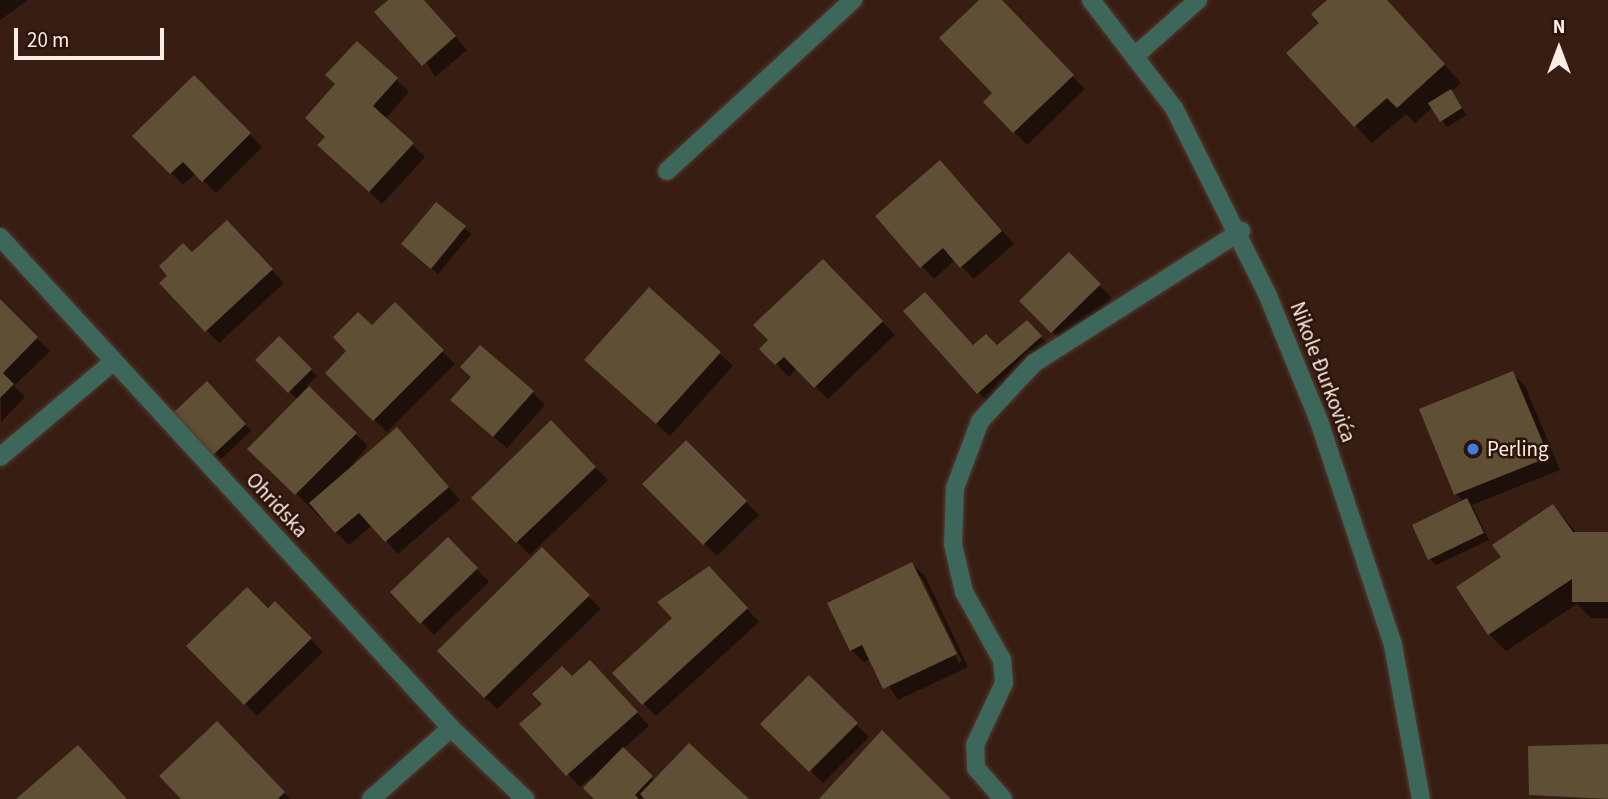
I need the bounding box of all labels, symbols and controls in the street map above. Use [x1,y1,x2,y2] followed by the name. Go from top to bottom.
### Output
[18,14,168,58] scale bar
[1524,14,1594,84] north arrow
[1553,14,1565,41] text: N
[27,25,69,55] text: 20 m
[1285,298,1361,446] street label: Nikole Đurkovića
[1487,436,1549,462] place label: Perling
[1465,441,1481,457] marker: Perling
[241,468,313,542] street label: Ohridska

